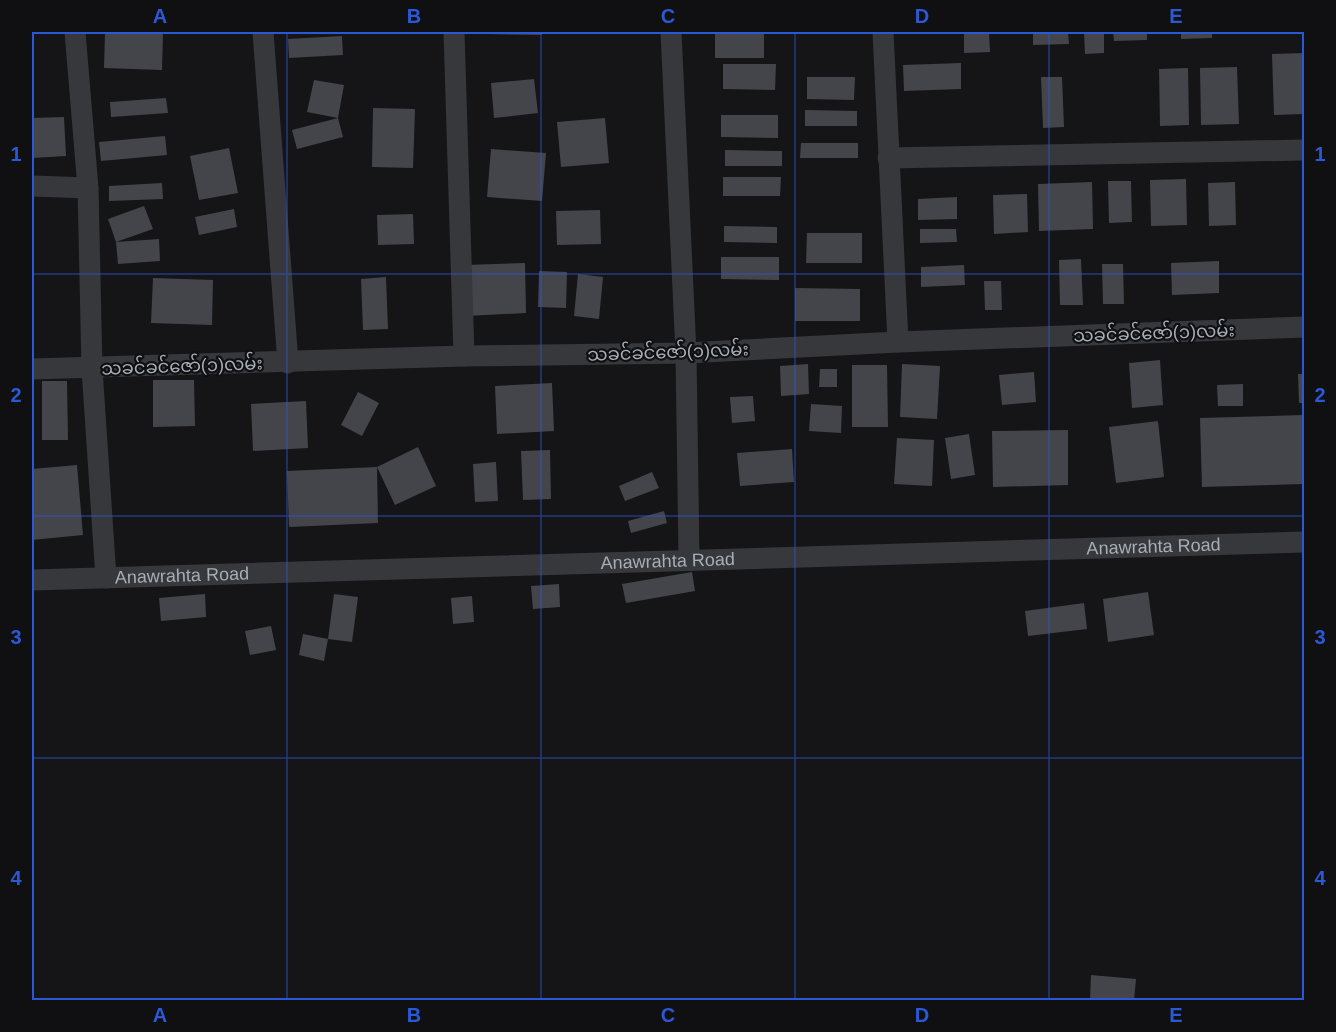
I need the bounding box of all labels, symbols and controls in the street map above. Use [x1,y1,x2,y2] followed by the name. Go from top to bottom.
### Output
[153,5,167,27] text: A
[407,5,421,27] text: B
[661,5,675,27] text: C
[915,5,929,27] text: D
[1169,5,1183,27] text: E
[10,143,22,165] text: 1
[1314,143,1326,165] text: 1
[1073,317,1235,346] street label: သခင်ခင်ဇော်(၁)လမ်း
[587,336,749,365] street label: သခင်ခင်ဇော်(၁)လမ်း
[101,350,263,379] street label: သခင်ခင်ဇော်(၁)လမ်း
[10,384,22,406] text: 2
[1314,384,1326,406] text: 2
[1086,534,1221,558] street label: Anawrahta Road
[600,549,735,573] street label: Anawrahta Road
[115,564,249,588] street label: Anawrahta Road
[10,626,22,648] text: 3
[1314,626,1326,648] text: 3
[10,867,22,889] text: 4
[1314,867,1326,889] text: 4
[153,1004,167,1026] text: A
[407,1004,421,1026] text: B
[661,1004,675,1026] text: C
[915,1004,929,1026] text: D
[1169,1004,1183,1026] text: E

